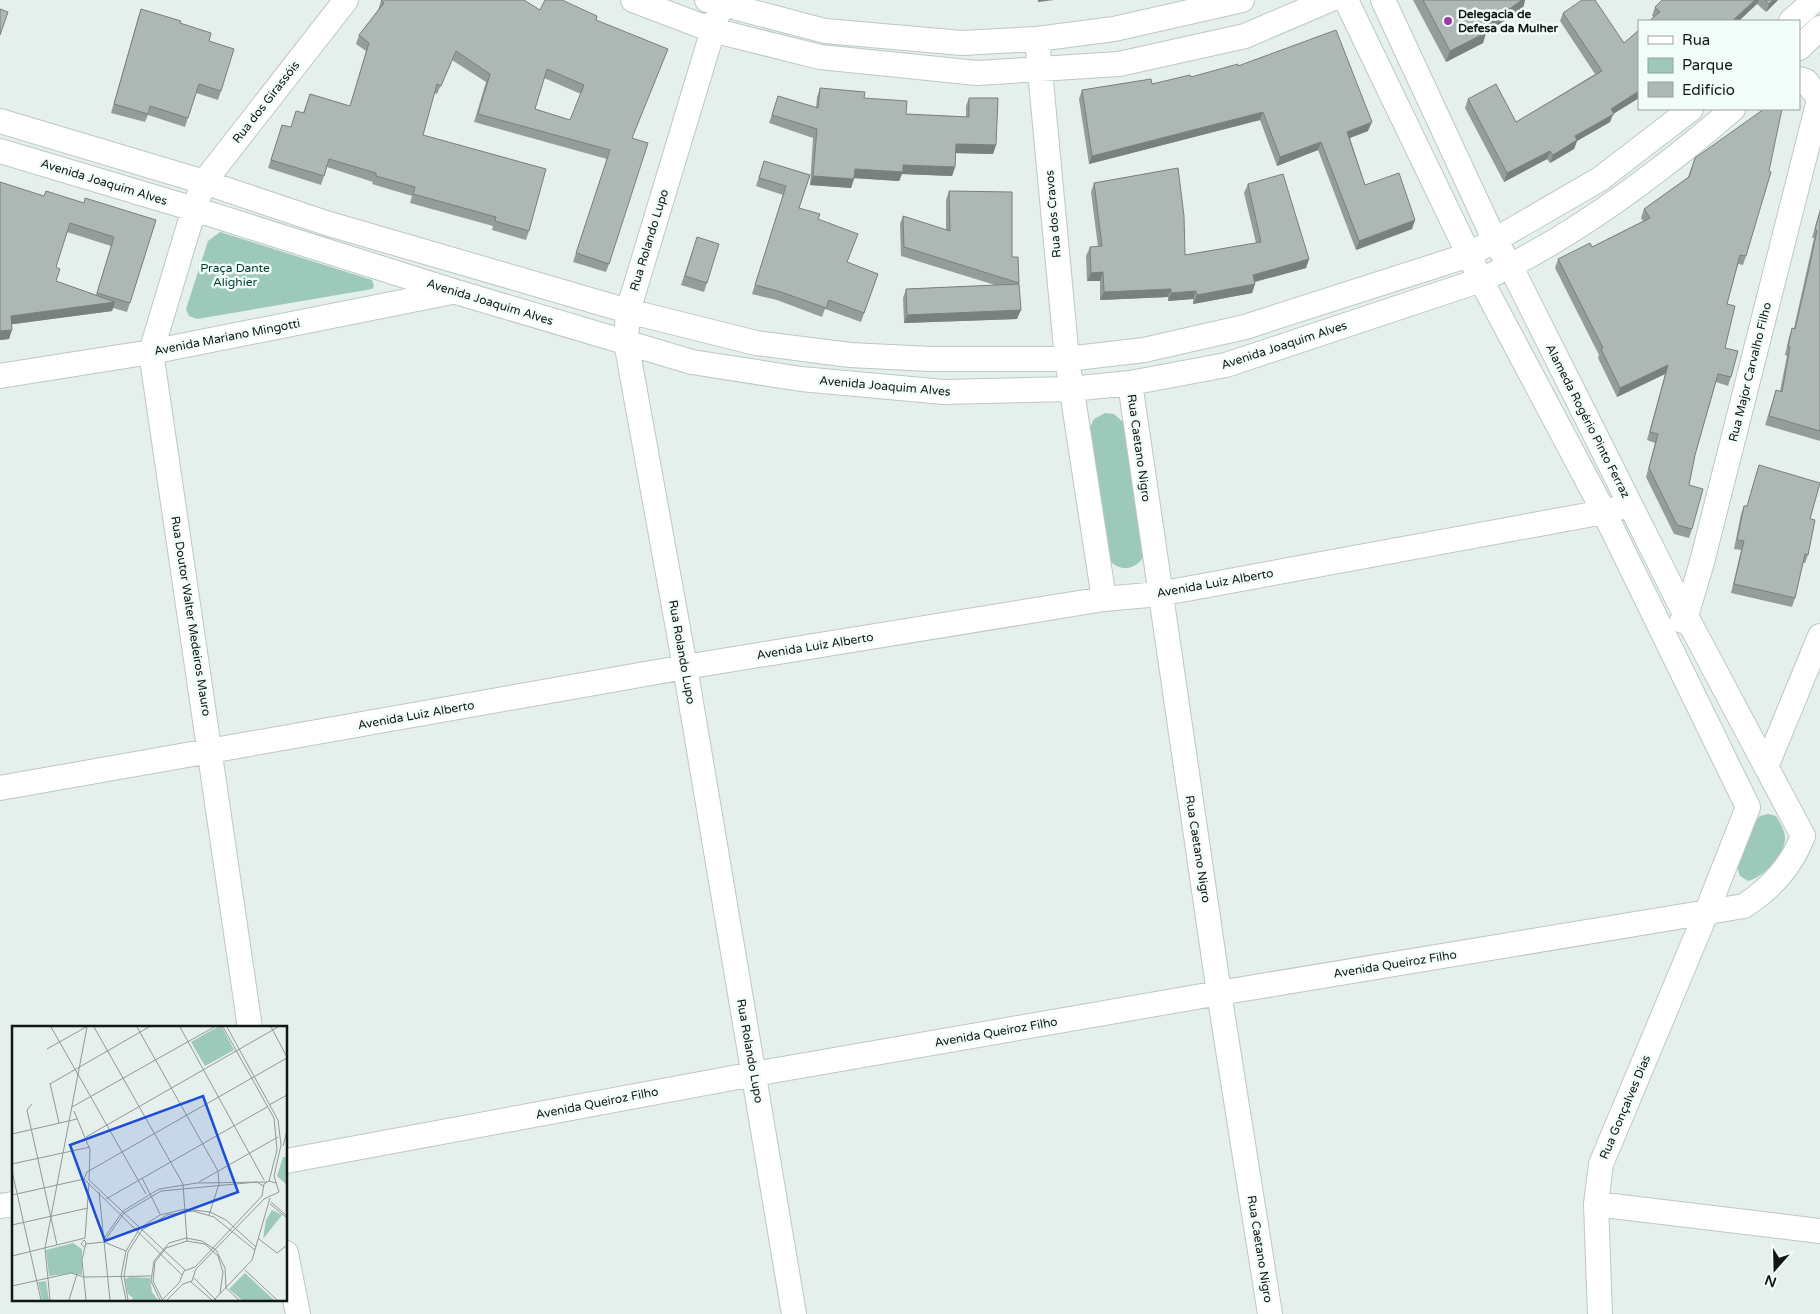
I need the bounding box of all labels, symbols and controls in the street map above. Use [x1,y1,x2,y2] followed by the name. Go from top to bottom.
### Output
[1458,7,1558,35] place label: Delegacia de Defesa da Mulher
[1442,15,1454,27] marker: Delegacia de Defesa da Mulher
[1638,20,1800,110] legend
[1682,31,1710,49] text: Rua
[1682,56,1733,74] text: Parque
[230,58,303,146] street label: Rua dos Girassóis
[1682,81,1735,99] text: Edifício
[39,156,169,208] street label: Avenida Joaquim Alves
[1042,169,1064,259] street label: Rua dos Cravos
[627,187,671,293] street label: Rua Rolando Lupo
[200,261,270,289] park label: Praça Dante Alighier
[425,276,555,328] street label: Avenida Joaquim Alves
[1726,301,1774,443] street label: Rua Major Carvalho Filho
[153,316,301,358] street label: Avenida Mariano Mingotti
[1219,318,1349,372] street label: Avenida Joaquim Alves
[1543,342,1633,500] street label: Alameda Rogério Pinto Ferraz
[819,373,951,399] street label: Avenida Joaquim Alves
[1125,393,1153,503] street label: Rua Caetano Nigro
[168,515,214,717] street label: Rua Doutor Walter Medeiros Mauro
[1156,566,1274,600] street label: Avenida Luiz Alberto
[666,599,698,705] street label: Rua Rolando Lupo
[756,630,874,662] street label: Avenida Luiz Alberto
[357,698,475,732] street label: Avenida Luiz Alberto
[1183,794,1213,904] street label: Rua Caetano Nigro
[1332,947,1458,981] street label: Avenida Queiroz Filho
[734,998,766,1104] street label: Rua Rolando Lupo
[933,1014,1059,1050] street label: Avenida Queiroz Filho
[12,1026,288,1302] inset map
[1597,1053,1653,1161] street label: Rua Gonçalves Dias
[535,1084,659,1122] street label: Avenida Queiroz Filho
[1245,1194,1275,1304] street label: Rua Caetano Nigro
[1750,1244,1800,1294] north arrow
[1763,1271,1779,1291] text: N

